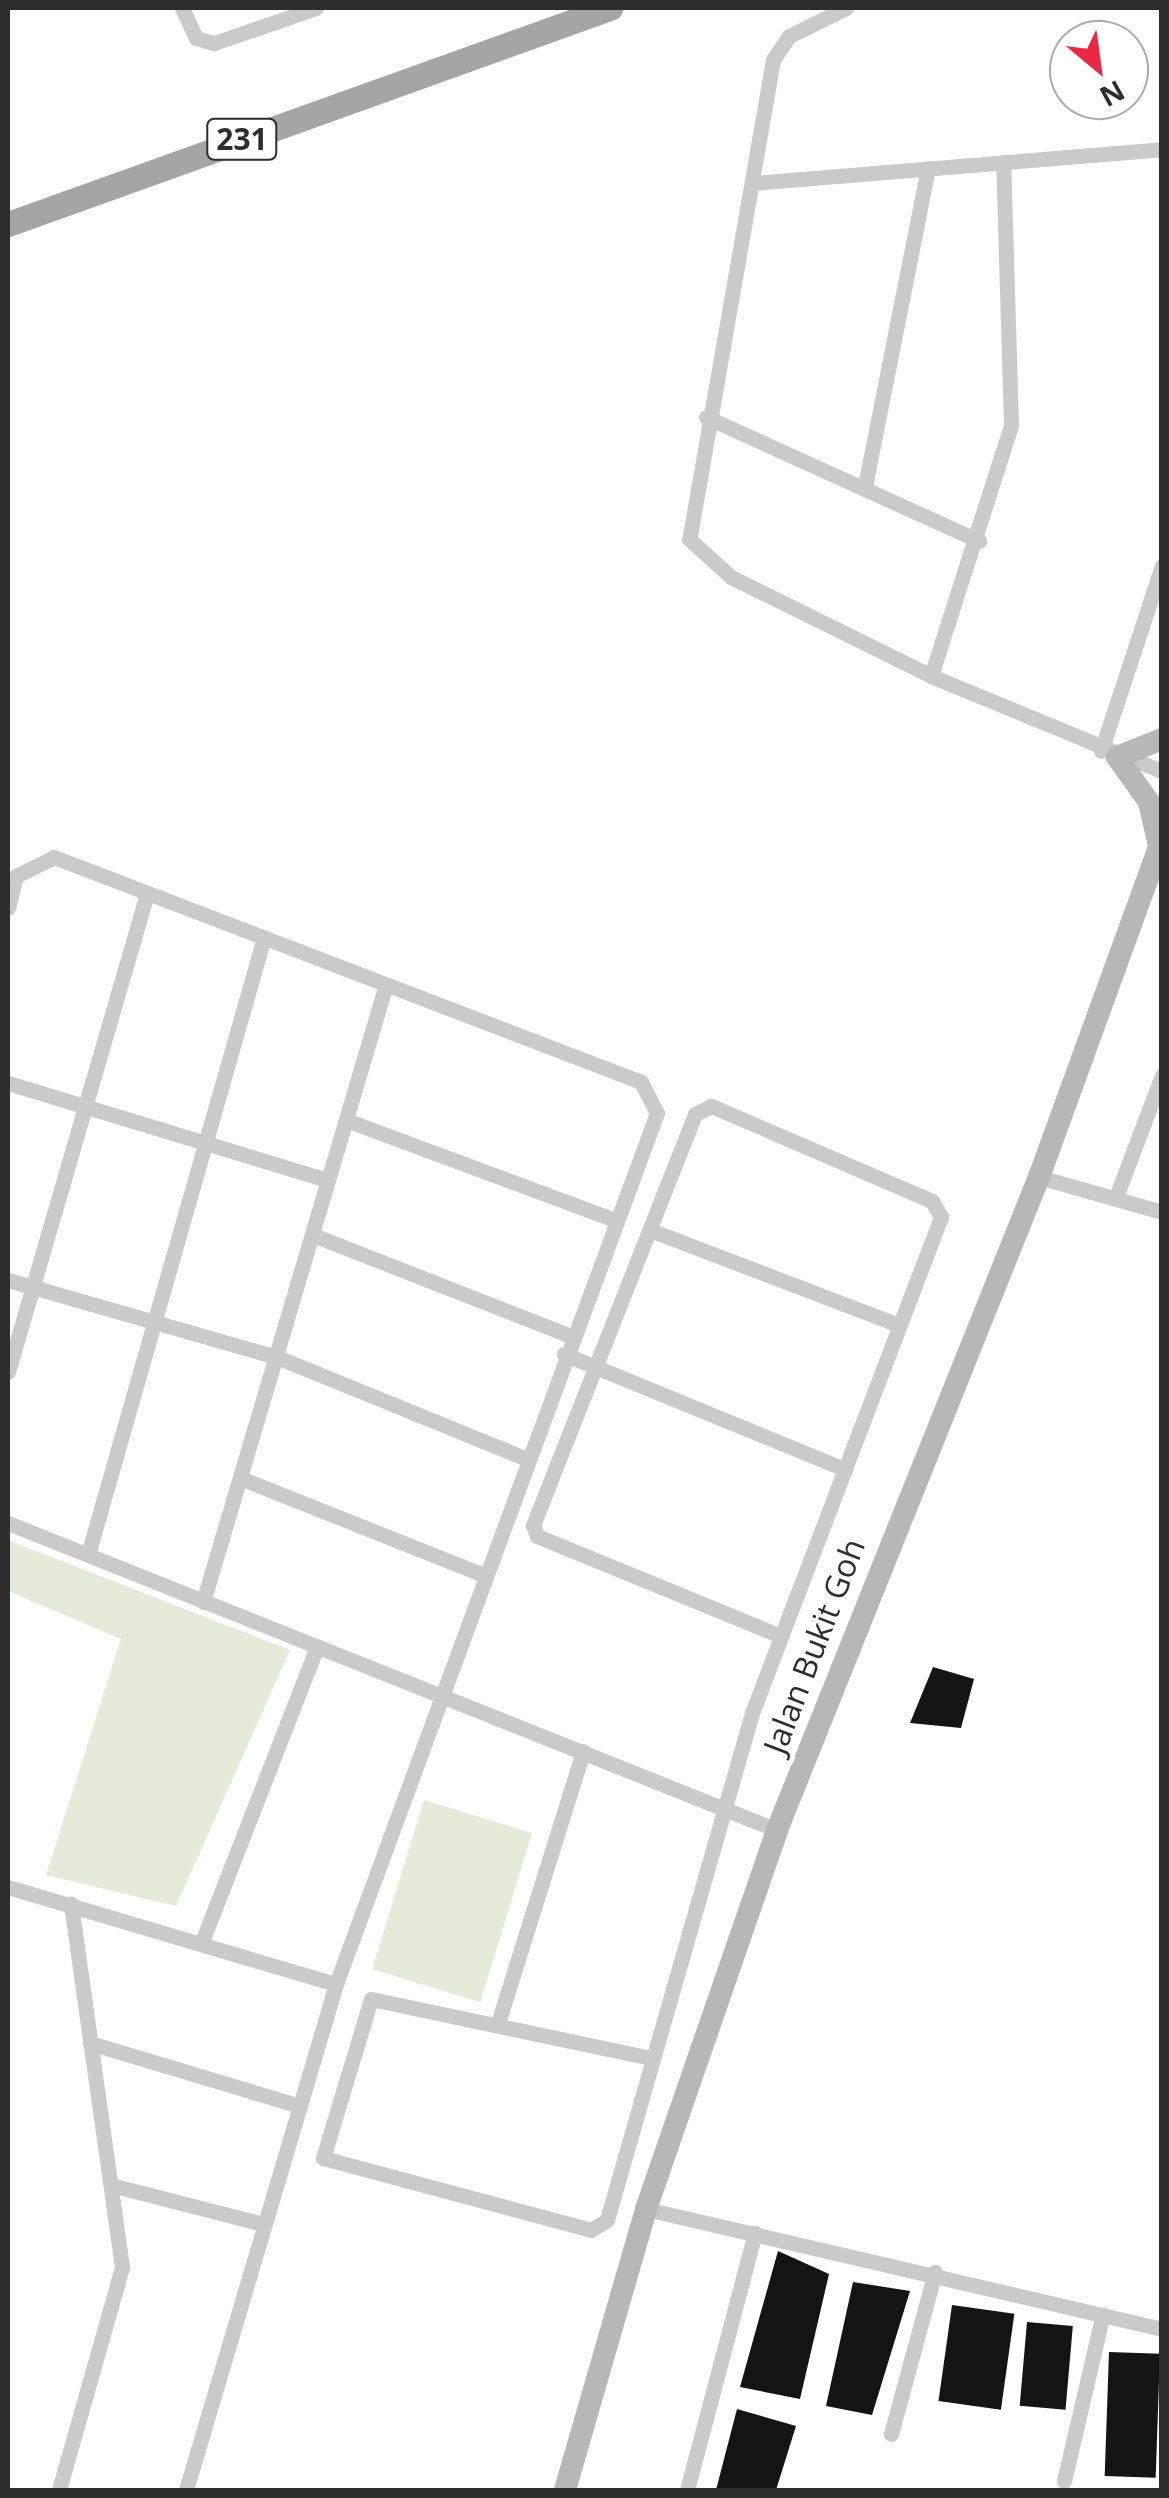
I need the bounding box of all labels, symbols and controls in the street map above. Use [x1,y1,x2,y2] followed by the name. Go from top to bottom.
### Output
[1049,20,1149,120] north arrow
[1093,72,1132,117] text: N
[204,114,280,164] road number: 231
[755,1533,873,1759] street label: Jalan Bukit Goh

